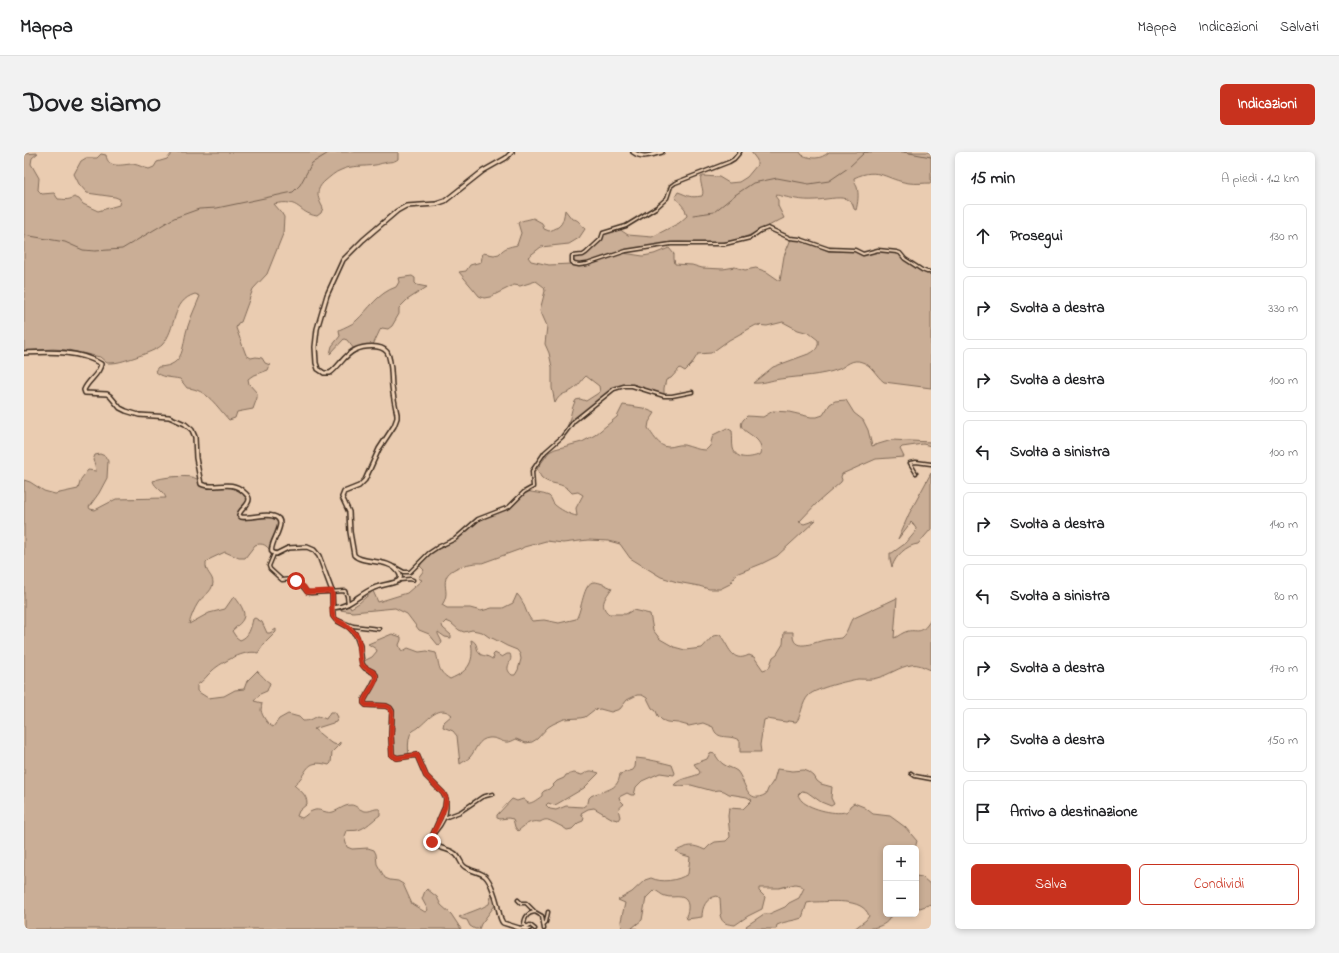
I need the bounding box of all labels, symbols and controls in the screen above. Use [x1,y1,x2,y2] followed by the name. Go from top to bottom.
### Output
[20,14,73,41] text: Mappa
[1138,17,1176,38] text: Mappa
[1198,17,1258,38] text: Indicazioni
[1280,17,1319,38] text: Salvati
[24,84,161,125] text: Dove siamo
[1220,84,1315,125] button: Indicazioni
[971,166,1015,191] text: 15 min
[1221,169,1299,188] text: A piedi · 1.2 km
[972,225,994,247] icon: ahead
[1010,225,1063,247] text: Prosegui
[1270,227,1298,246] text: 130 m
[972,297,994,319] icon: right
[1010,297,1105,319] text: Svolta a destra
[1268,299,1298,318] text: 330 m
[972,369,994,391] icon: right
[1010,369,1105,391] text: Svolta a destra
[1269,371,1298,390] text: 100 m
[972,441,994,463] icon: left
[1010,441,1110,463] text: Svolta a sinistra
[1269,443,1298,462] text: 100 m
[972,513,994,535] icon: right
[1010,513,1105,535] text: Svolta a destra
[1270,515,1298,534] text: 140 m
[287,572,305,590] route start
[972,585,994,607] icon: left
[1010,585,1110,607] text: Svolta a sinistra
[1274,587,1298,606] text: 80 m
[972,657,994,679] icon: right
[1010,657,1105,679] text: Svolta a destra
[1270,659,1298,678] text: 170 m
[972,729,994,751] icon: right
[1010,729,1105,751] text: Svolta a destra
[1267,731,1298,750] text: 150 m
[972,801,994,823] icon: arrive
[1010,801,1137,823] text: Arrivo a destinazione
[423,833,441,851] route end
[883,845,919,917] map controls
[883,845,919,881] button: +
[971,864,1131,905] button: Salva
[1139,864,1299,905] button: Condividi
[883,881,919,917] button: −

